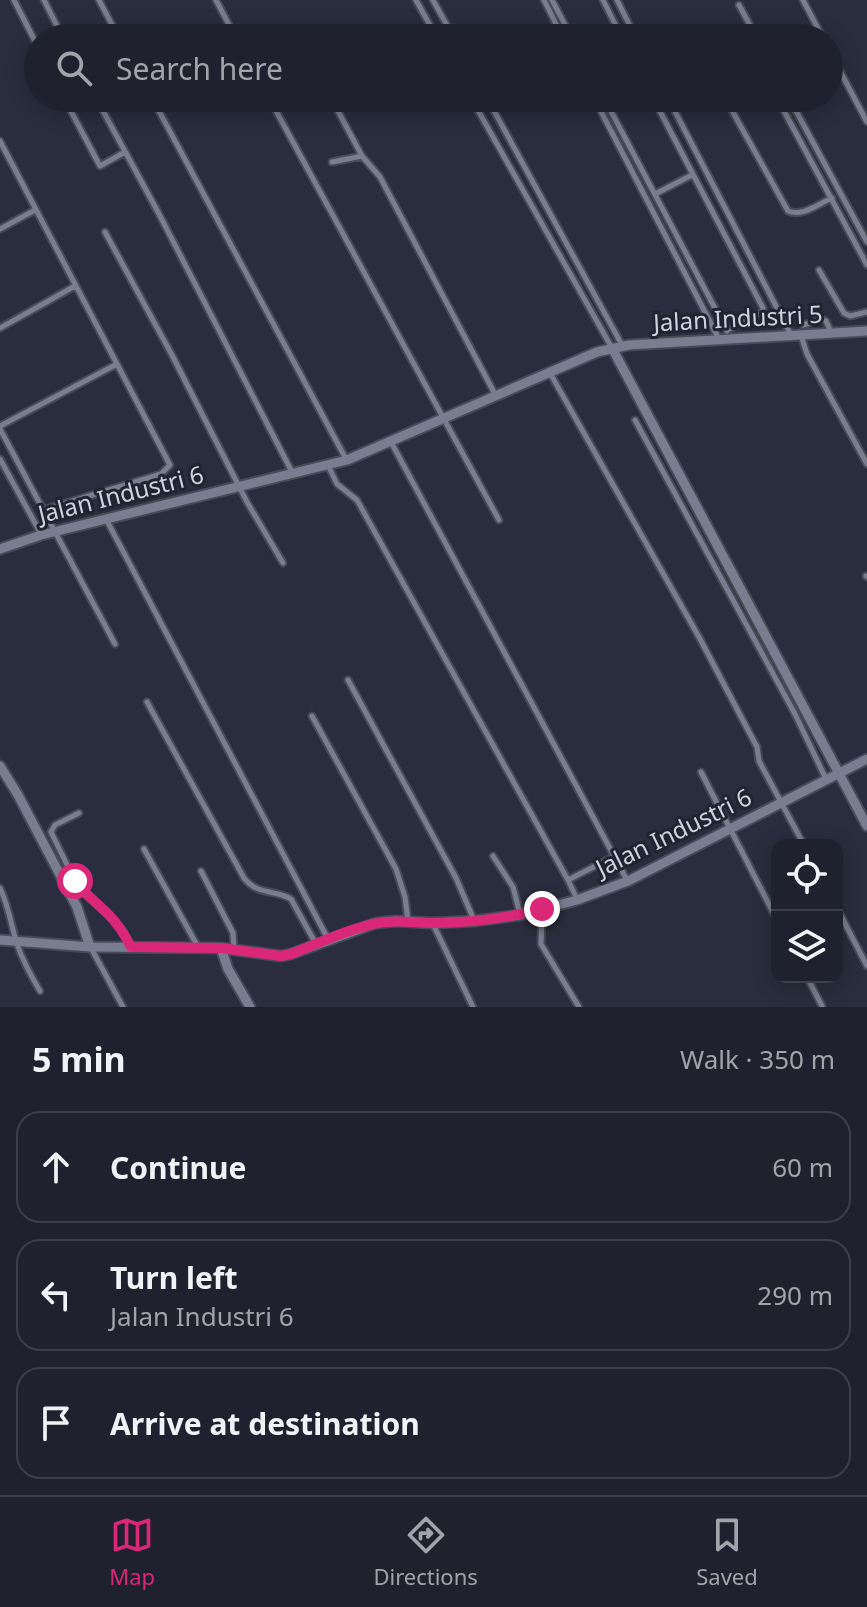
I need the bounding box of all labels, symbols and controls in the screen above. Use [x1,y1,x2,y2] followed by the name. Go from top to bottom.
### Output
[24,24,843,112] search box
[52,46,96,90] icon: search
[116,48,283,89] text: Search here
[650,297,823,339] street label: Jalan Industri 5
[32,457,207,531] street label: Jalan Industri 6
[588,780,757,885] street label: Jalan Industri 6
[771,839,843,983] map controls
[771,839,843,911] button: locate
[57,863,93,899] route start
[524,891,560,927] route end
[771,911,843,983] button: layers
[32,1036,126,1082] text: 5 min
[680,1041,835,1077] text: Walk · 350 m
[34,1145,78,1189] icon: ahead
[110,1147,246,1188] text: Continue
[772,1149,833,1185] text: 60 m
[110,1257,238,1298] text: Turn left
[34,1273,78,1317] icon: left
[757,1277,833,1313] text: 290 m
[110,1298,294,1334] text: Jalan Industri 6
[34,1401,78,1445] icon: arrive
[110,1403,420,1444] text: Arrive at destination
[109,1513,155,1591] tab: Map
[373,1513,478,1591] tab: Directions
[696,1513,758,1591] tab: Saved

